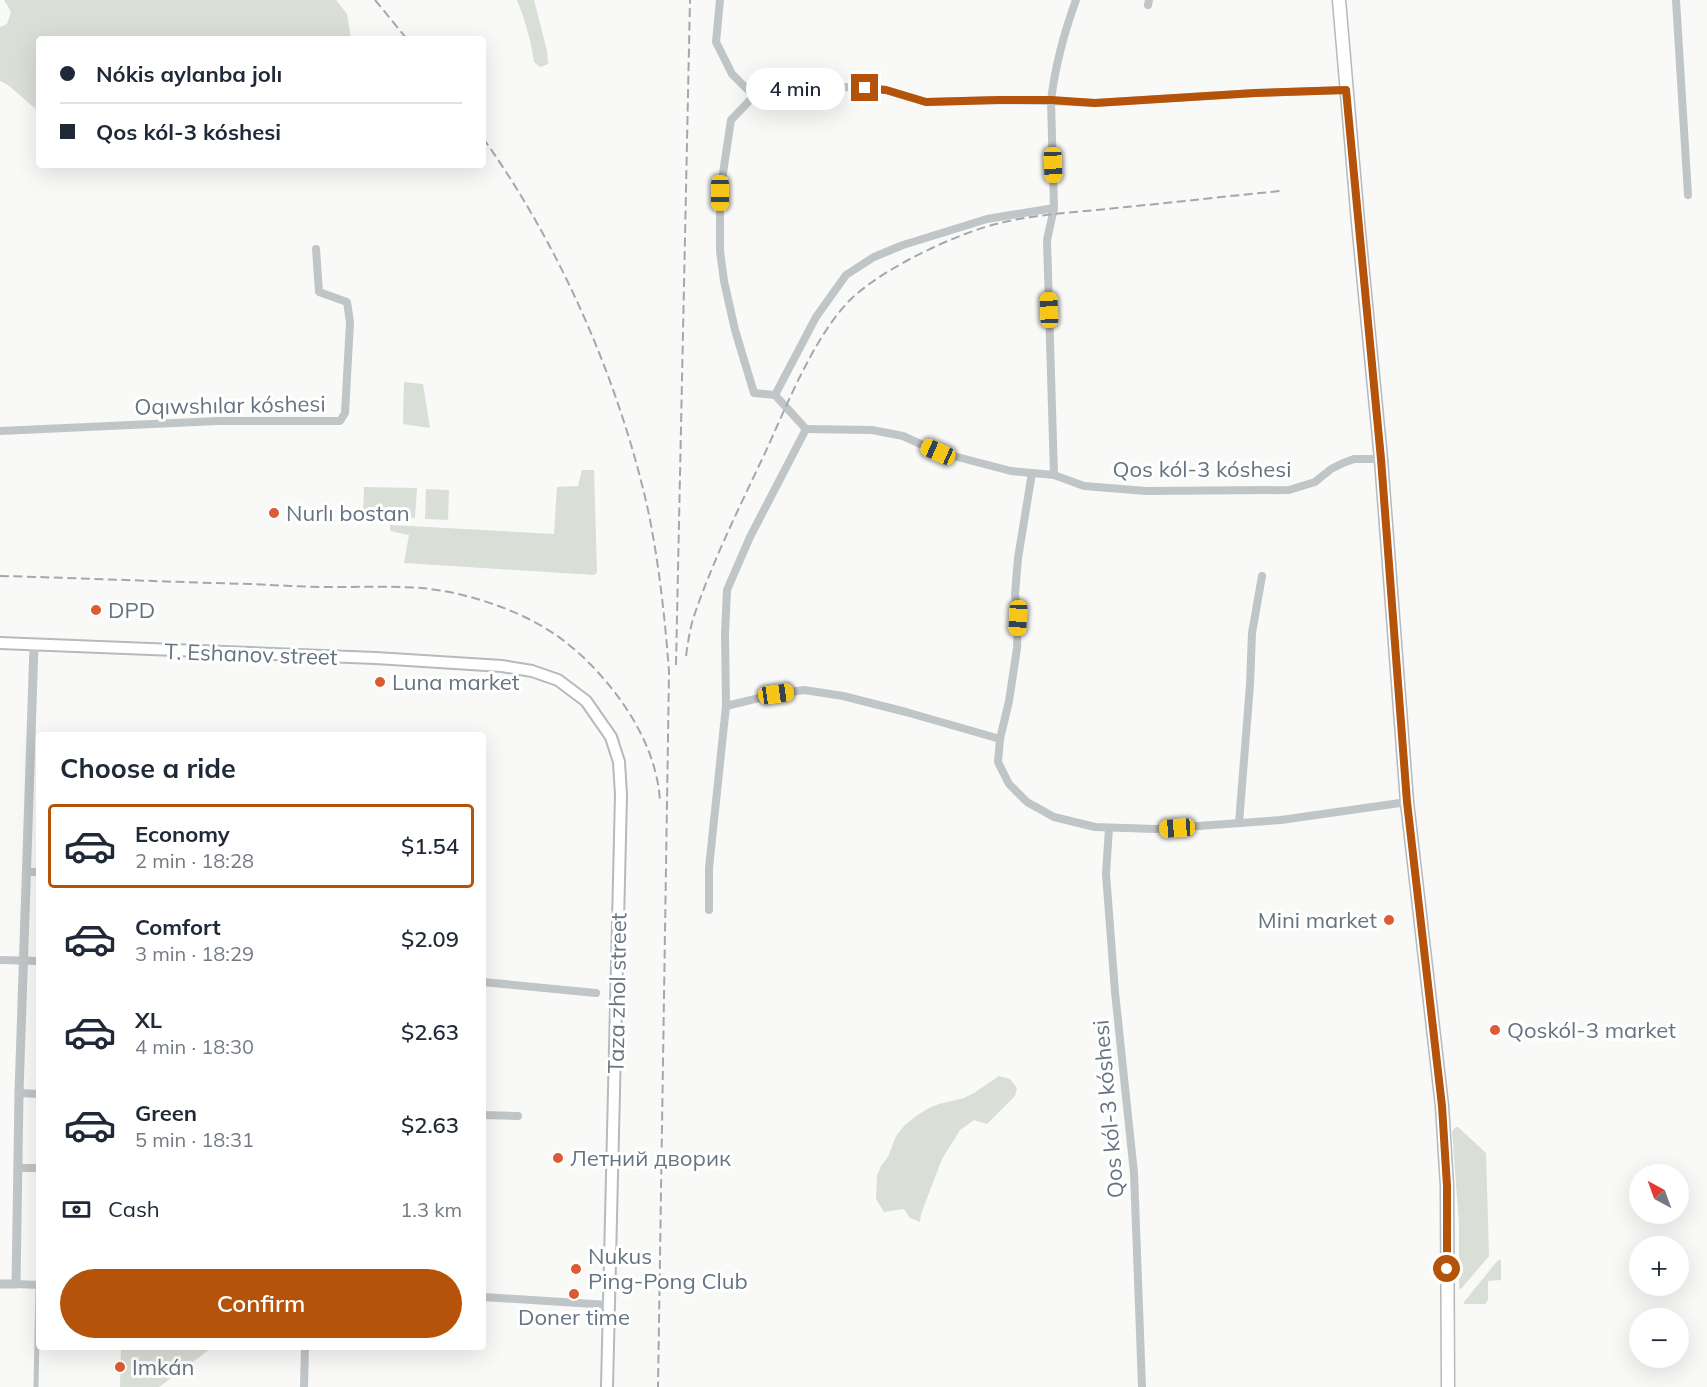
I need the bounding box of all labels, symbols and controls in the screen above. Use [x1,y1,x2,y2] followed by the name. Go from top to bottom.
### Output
[96,60,282,88] text: Nókis aylanba jolı
[745,67,844,109] callout: 4 min
[851,74,878,101] route end
[770,76,821,101] text: 4 min
[96,118,281,146] text: Qos kól-3 kóshesi
[1043,147,1063,183] car
[711,175,729,211] car
[1039,292,1059,328] car
[134,389,326,421] street label: Oqıwshılar kóshesi
[918,436,958,468] car
[1113,455,1291,483] street label: Qos kól-3 kóshesi
[286,499,410,527] place label: Nurlı bostan
[267,506,281,520] marker: Nurlı bostan
[108,596,155,624] place label: DPD
[1008,600,1028,636] car
[89,603,103,617] marker: DPD
[164,637,338,671] street label: T. Eshanov street
[392,668,520,696] place label: Luna market
[373,675,387,689] marker: Luna market
[757,683,795,705] car
[60,751,236,785] text: Choose a ride
[1158,818,1196,838] car
[63,819,117,873] icon: car
[135,820,230,848] text: Economy
[401,832,459,860] text: $1.54
[135,848,254,873] text: 2 min · 18:28
[1258,906,1377,934] place label: Mini market
[63,912,117,966] icon: car
[602,912,632,1074] street label: Taza zhol street
[135,913,221,941] text: Comfort
[1382,913,1396,927] marker: Mini market
[401,925,459,953] text: $2.09
[135,941,254,966] text: 3 min · 18:29
[63,1005,117,1059] icon: car
[135,1006,162,1034] text: XL
[1507,1016,1676,1044] place label: Qoskól-3 market
[401,1018,459,1046] text: $2.63
[1086,1019,1130,1199] street label: Qos kól-3 kóshesi
[1488,1023,1502,1037] marker: Qoskól-3 market
[135,1034,254,1059] text: 4 min · 18:30
[63,1098,117,1152] icon: car
[135,1099,197,1127] text: Green
[401,1111,459,1139] text: $2.63
[135,1127,254,1152] text: 5 min · 18:31
[570,1144,731,1172] place label: Летний дворик
[551,1151,565,1165] marker: Летний дворик
[1629,1164,1689,1224] north arrow
[1629,1164,1689,1368] map controls
[60,1193,93,1226] icon: cash
[108,1195,160,1223] text: Cash
[400,1197,462,1222] text: 1.3 km
[1629,1236,1689,1296] button: +
[588,1242,748,1295] place label: Nukus Ping-Pong Club
[1433,1255,1460,1282] route start
[569,1262,583,1276] marker: Nukus Ping-Pong Club
[60,1269,462,1338] button: Confirm
[567,1287,581,1301] marker: Doner time
[518,1303,630,1331] place label: Doner time
[1629,1308,1689,1368] button: −
[132,1353,194,1381] place label: Imkán
[113,1360,127,1374] marker: Imkán

